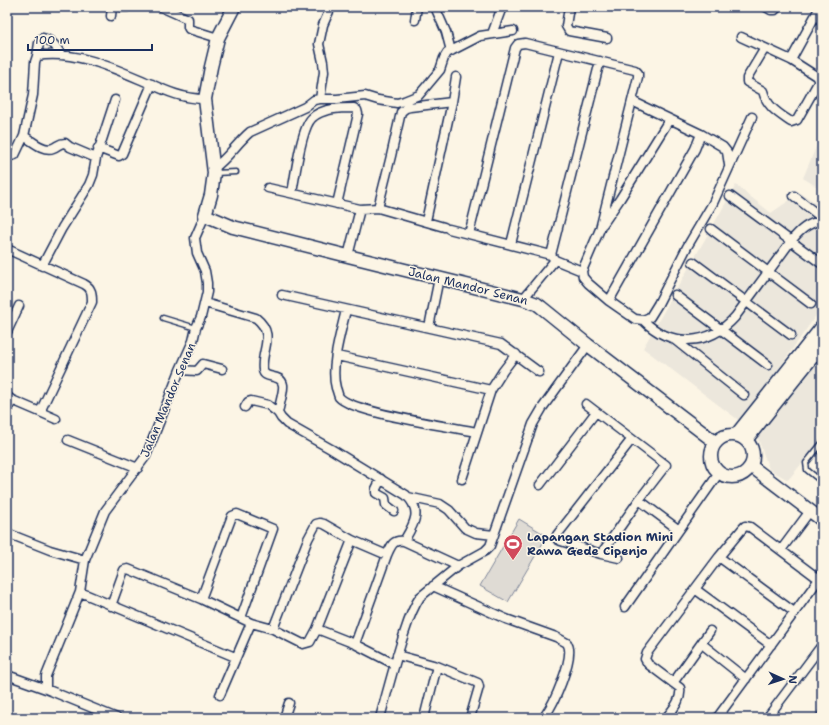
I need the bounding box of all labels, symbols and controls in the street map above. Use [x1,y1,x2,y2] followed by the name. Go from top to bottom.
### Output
[28,26,152,52] scale bar
[34,32,70,48] text: 100 m
[406,263,530,309] street label: Jalan Mandor Senan
[137,340,199,460] street label: Jalan Mandor Senan
[527,529,674,559] place label: Lapangan Stadion Mini Rawa Gede Cipenjo
[502,533,524,561] sports icon: Lapangan Stadion Mini Rawa Gede Cipenjo
[763,659,803,699] north arrow
[785,675,800,685] text: N

